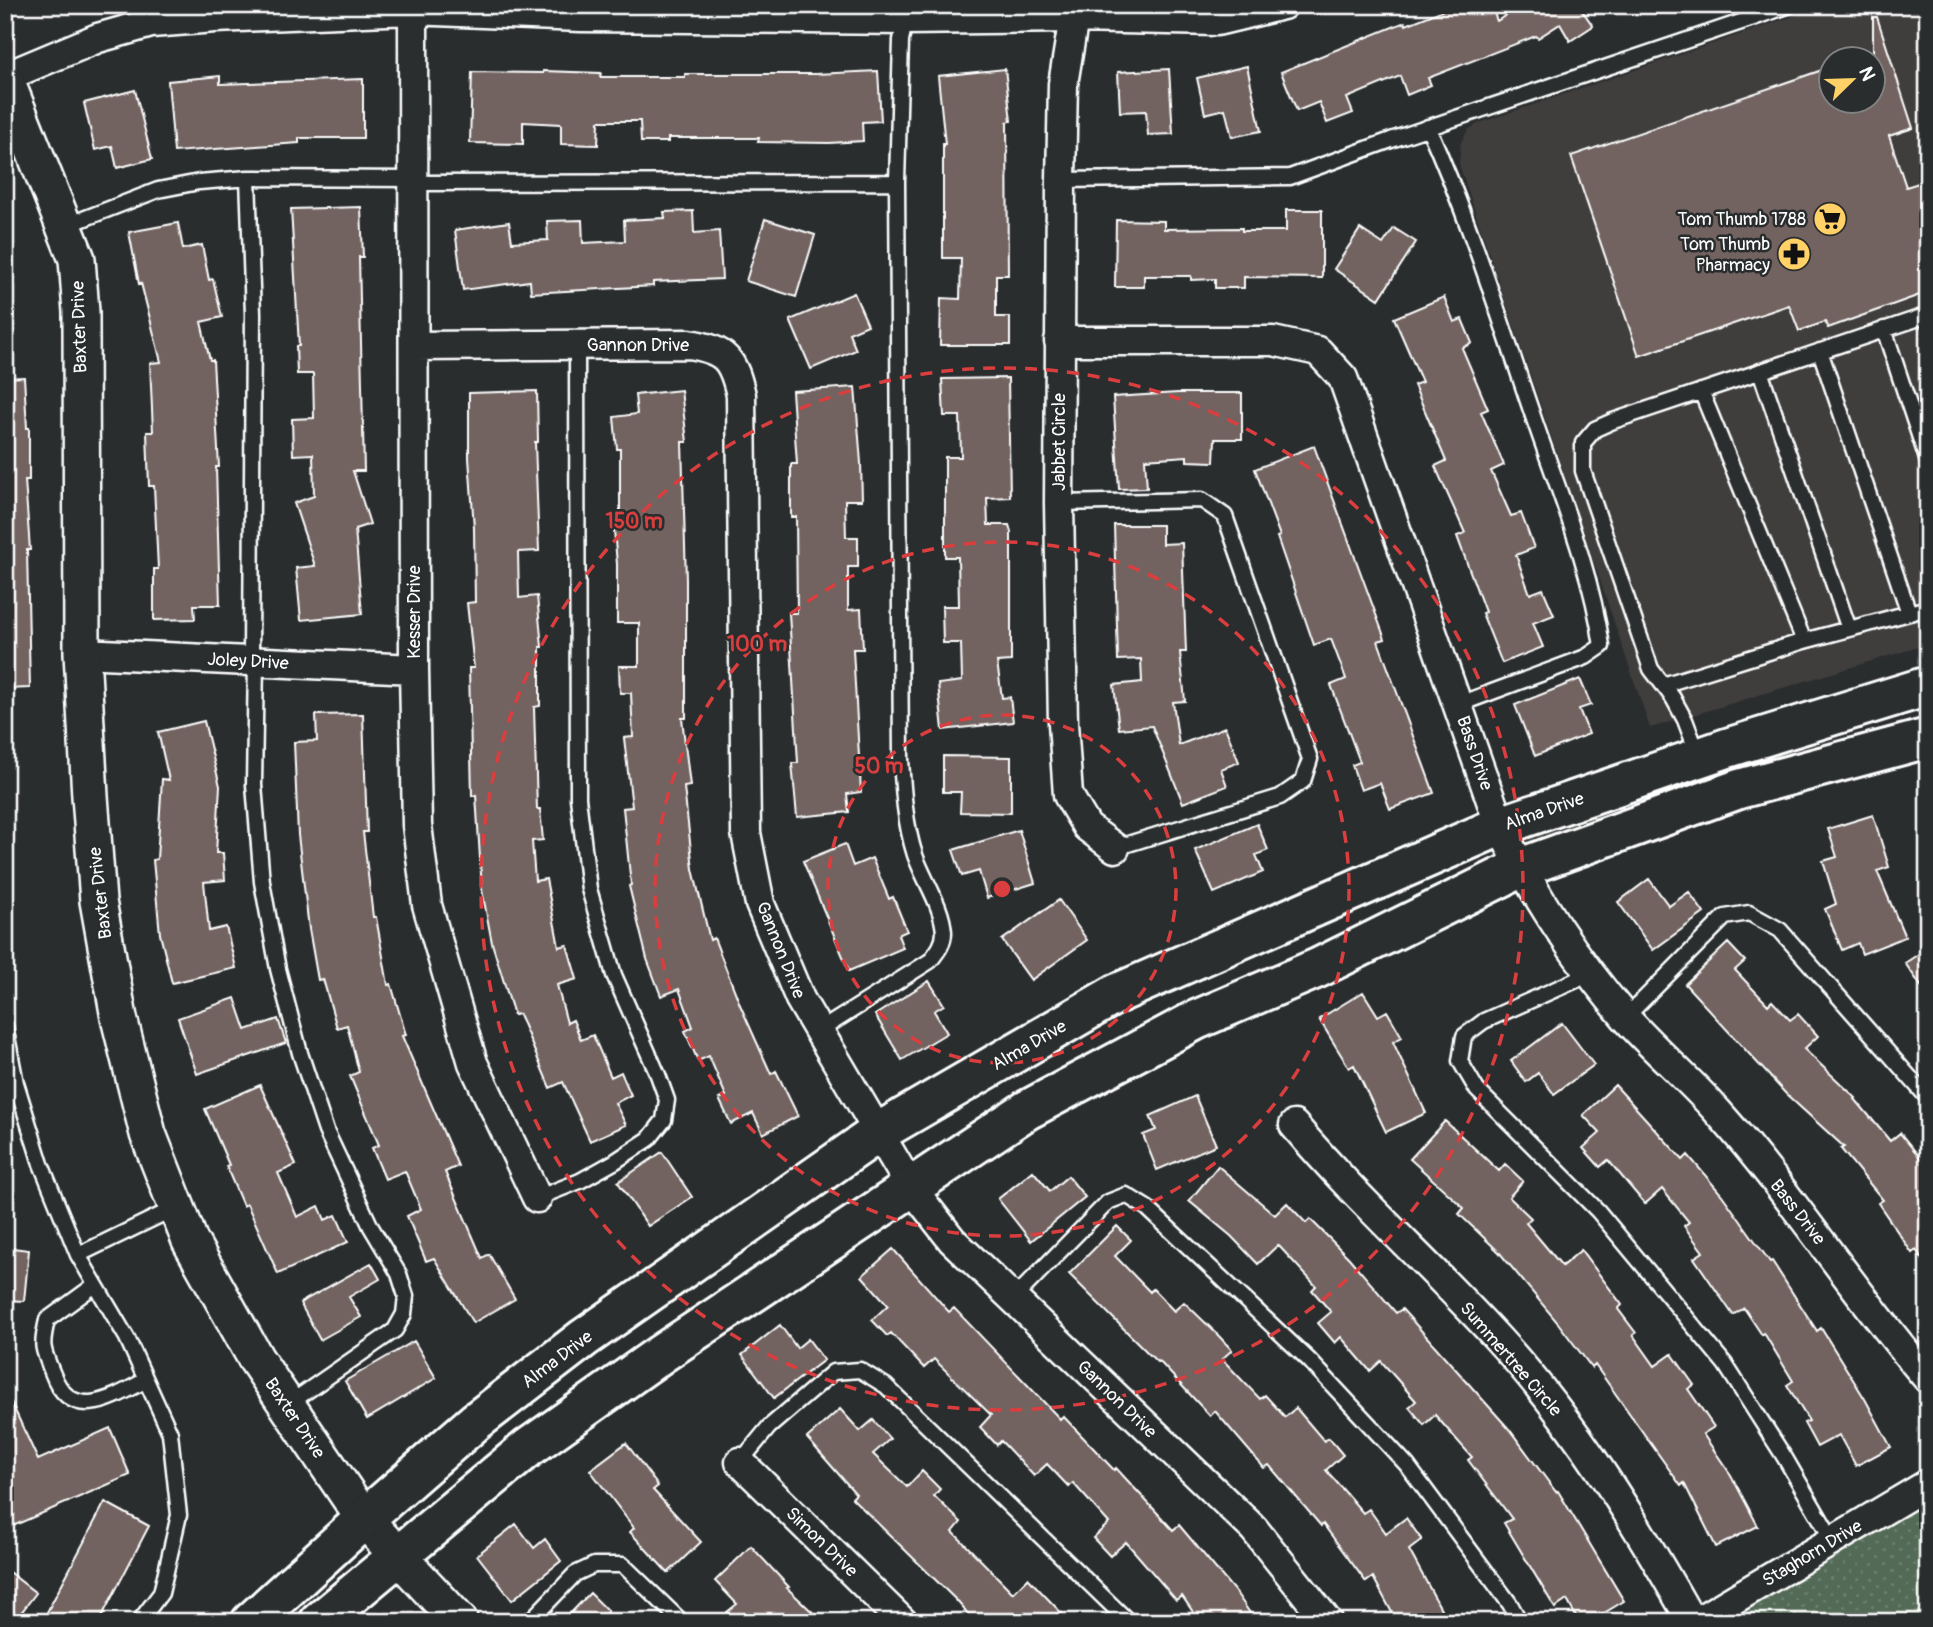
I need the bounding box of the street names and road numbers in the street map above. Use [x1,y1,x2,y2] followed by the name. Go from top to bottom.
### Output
[66,280,93,374] street label: Baxter Drive
[587,334,689,357] street label: Gannon Drive
[1048,393,1071,491] street label: Jabbet Circle
[403,565,426,659] street label: Kesser Drive
[207,648,289,675] street label: Joley Drive
[1451,713,1498,793] street label: Bass Drive
[1501,787,1587,836] street label: Alma Drive
[83,846,118,940] street label: Baxter Drive
[751,898,810,1002] street label: Gannon Drive
[988,1015,1071,1076] street label: Alma Drive
[1765,1175,1830,1250] street label: Bass Drive
[1455,1297,1567,1421] street label: Summertree Circle
[517,1325,597,1393] street label: Alma Drive
[1072,1355,1162,1443] street label: Gannon Drive
[259,1374,330,1463] street label: Baxter Drive
[781,1502,863,1582] street label: Simon Drive
[1758,1515,1866,1592] street label: Staghorn Drive

